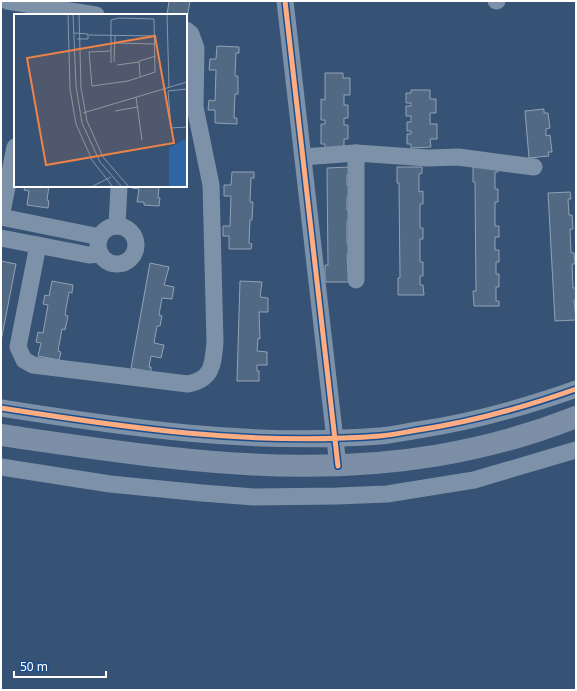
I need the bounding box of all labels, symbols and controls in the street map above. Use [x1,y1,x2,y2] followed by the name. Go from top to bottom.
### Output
[14,14,187,187] inset map
[14,653,106,679] scale bar
[20,658,48,675] text: 50 m

